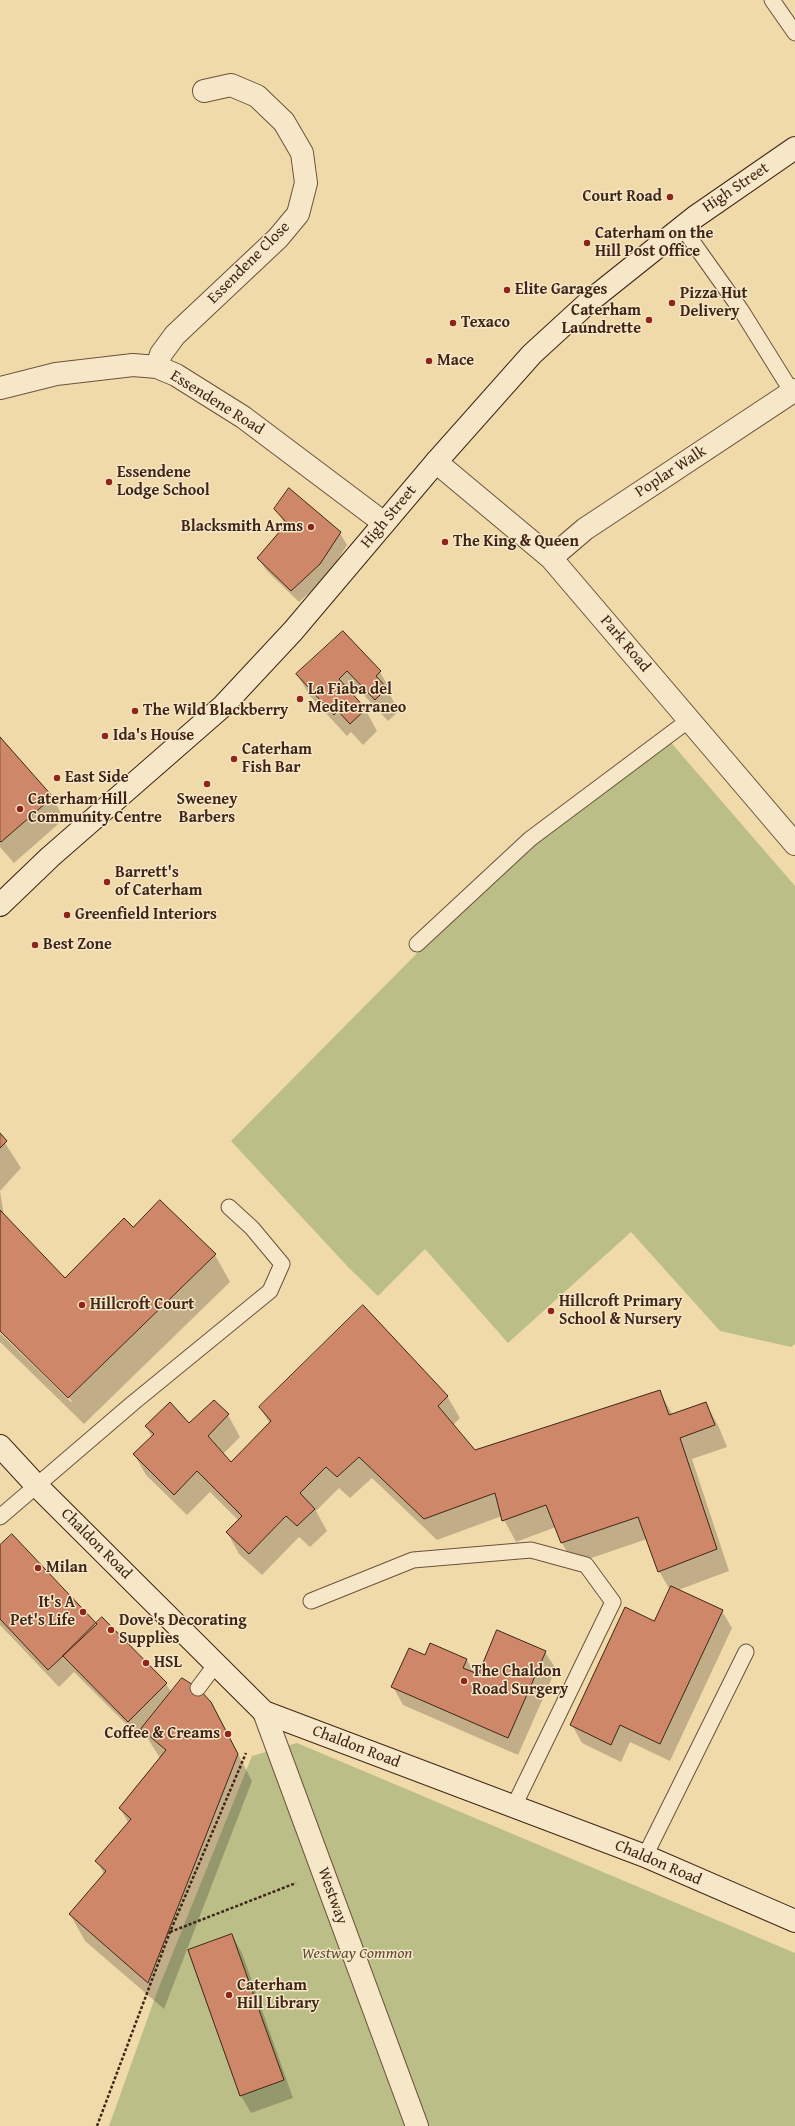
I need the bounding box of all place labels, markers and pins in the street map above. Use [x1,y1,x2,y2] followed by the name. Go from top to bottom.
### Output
[583,187,662,207] place label: Court Road
[665,192,675,202] marker: Court Road
[595,224,713,262] place label: Caterham on the Hill Post Office
[582,238,592,248] marker: Caterham on the Hill Post Office
[515,280,607,300] place label: Elite Garages
[680,284,748,322] place label: Pizza Hut Delivery
[502,285,512,295] marker: Elite Garages
[667,298,677,308] marker: Pizza Hut Delivery
[562,301,641,339] place label: Caterham Laundrette
[461,313,510,333] place label: Texaco
[644,315,654,325] marker: Caterham Laundrette
[448,318,458,328] marker: Texaco
[437,351,474,371] place label: Mace
[424,356,434,366] marker: Mace
[117,463,210,501] place label: Essendene Lodge School
[104,477,114,487] marker: Essendene Lodge School
[181,517,303,537] place label: Blacksmith Arms
[306,522,316,532] marker: Blacksmith Arms
[453,532,579,552] place label: The King & Queen
[440,537,450,547] marker: The King & Queen
[308,680,406,718] place label: La Fiaba del Mediterraneo
[295,694,305,704] marker: La Fiaba del Mediterraneo
[143,701,288,721] place label: The Wild Blackberry
[130,706,140,716] marker: The Wild Blackberry
[113,726,194,746] place label: Ida's House
[100,731,110,741] marker: Ida's House
[242,740,312,778] place label: Caterham Fish Bar
[229,754,239,764] marker: Caterham Fish Bar
[65,768,129,788] place label: East Side
[52,773,62,783] marker: East Side
[202,779,212,789] marker: Sweeney Barbers
[28,790,162,828] place label: Caterham Hill Community Centre
[177,790,237,828] place label: Sweeney Barbers
[15,804,25,814] marker: Caterham Hill Community Centre
[115,863,203,901] place label: Barrett's of Caterham
[102,877,112,887] marker: Barrett's of Caterham
[75,905,217,925] place label: Greenfield Interiors
[62,910,72,920] marker: Greenfield Interiors
[43,935,112,955] place label: Best Zone
[30,940,40,950] marker: Best Zone
[559,1292,682,1330] place label: Hillcroft Primary School & Nursery
[90,1295,194,1315] place label: Hillcroft Court
[77,1300,87,1310] marker: Hillcroft Court
[546,1306,556,1316] marker: Hillcroft Primary School & Nursery
[46,1558,87,1578] place label: Milan
[33,1563,43,1573] marker: Milan
[10,1593,75,1631] place label: It's A Pet's Life
[78,1607,88,1617] marker: It's A Pet's Life
[119,1611,247,1649] place label: Dove's Decorating Supplies
[106,1625,116,1635] marker: Dove's Decorating Supplies
[154,1653,182,1673] place label: HSL
[141,1658,151,1668] marker: HSL
[472,1662,568,1700] place label: The Chaldon Road Surgery
[459,1676,469,1686] marker: The Chaldon Road Surgery
[104,1724,220,1744] place label: Coffee & Creams
[223,1729,233,1739] marker: Coffee & Creams
[237,1976,319,2014] place label: Caterham Hill Library
[224,1990,234,2000] marker: Caterham Hill Library

